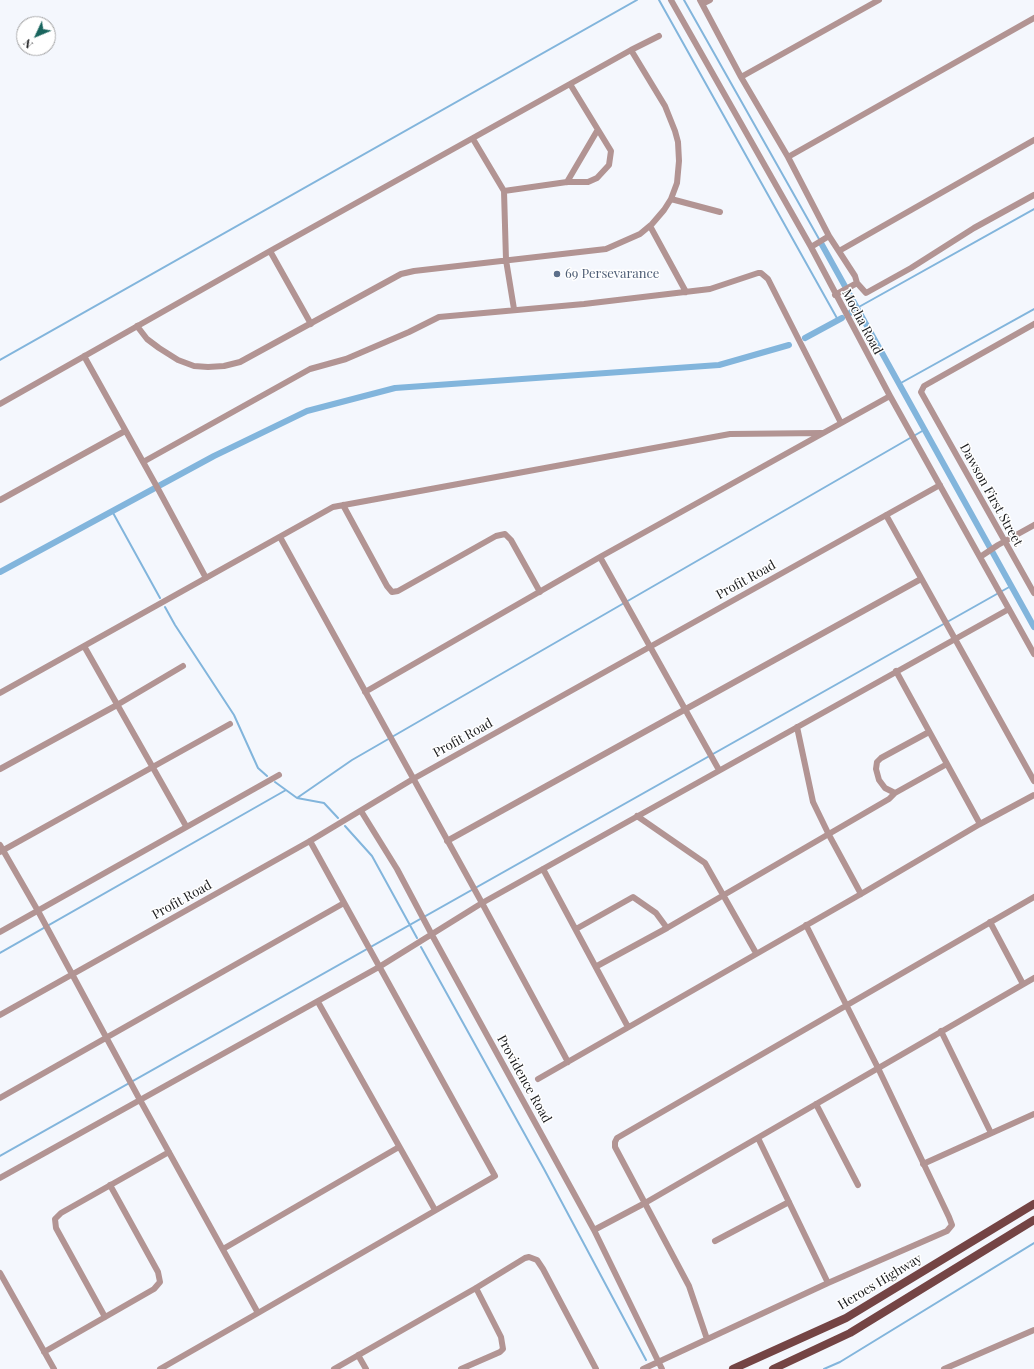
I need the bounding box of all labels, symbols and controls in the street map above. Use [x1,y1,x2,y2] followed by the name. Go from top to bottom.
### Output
[16,16,56,56] north arrow
[20,36,36,52] text: N
[565,266,659,282] place label: 69 Persevarance
[552,269,562,279] marker: 69 Persevarance
[838,287,886,357] street label: Mocha Road
[956,441,1026,549] street label: Dawson First Street
[713,557,779,603] street label: Profit Road
[430,715,496,761] street label: Profit Road
[149,877,215,923] street label: Profit Road
[493,1032,555,1126] street label: Providence Road
[835,1251,925,1313] street label: Heroes Highway

